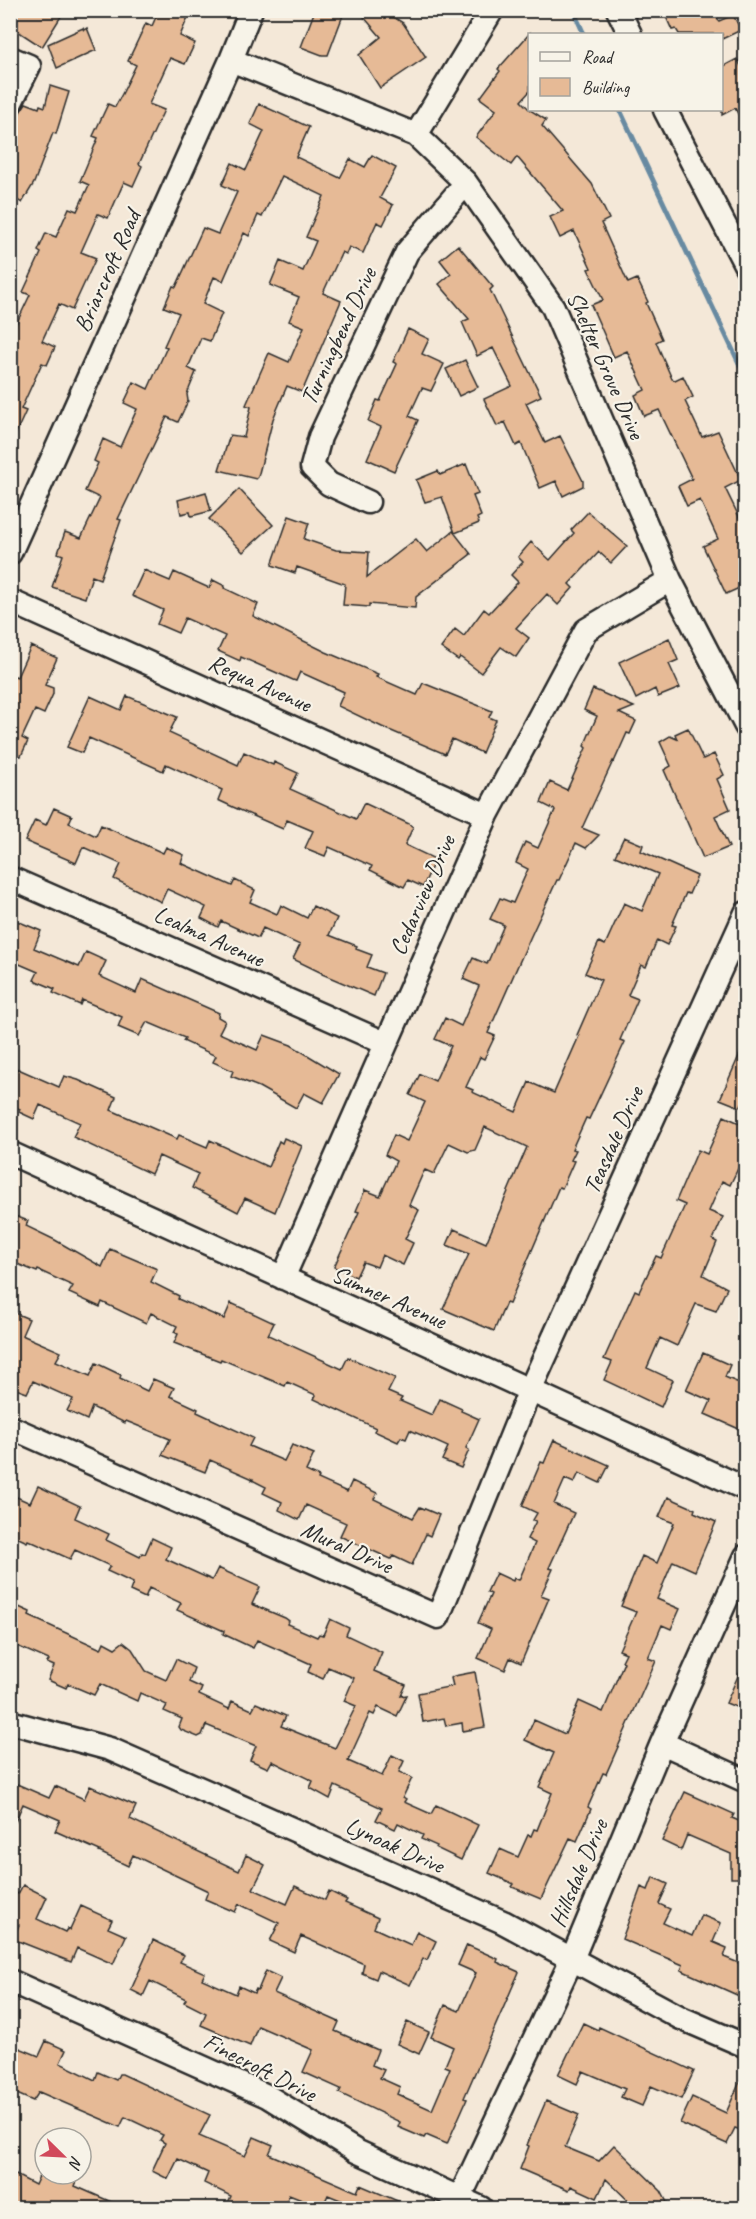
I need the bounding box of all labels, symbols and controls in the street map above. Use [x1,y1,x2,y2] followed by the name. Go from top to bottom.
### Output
[528,33,723,111] legend
[582,46,615,68] text: Road
[582,76,631,98] text: Building
[67,202,149,336] street label: Briarcroft Road
[293,261,384,409] street label: Turningbend Drive
[560,287,653,445] street label: Shelter Grove Drive
[204,647,318,720] street label: Requa Avenue
[382,828,463,960] street label: Cedarview Drive
[149,898,271,974] street label: Lealma Avenue
[576,1080,651,1198] street label: Teasdale Drive
[327,1259,453,1336] street label: Sumner Avenue
[297,1514,399,1581] street label: Mural Drive
[341,1810,451,1881] street label: Lynoak Drive
[542,1813,615,1931] street label: Hillsdale Drive
[199,2026,323,2109] street label: Finecroft Drive
[33,2126,93,2186] north arrow
[63,2153,87,2173] text: N

